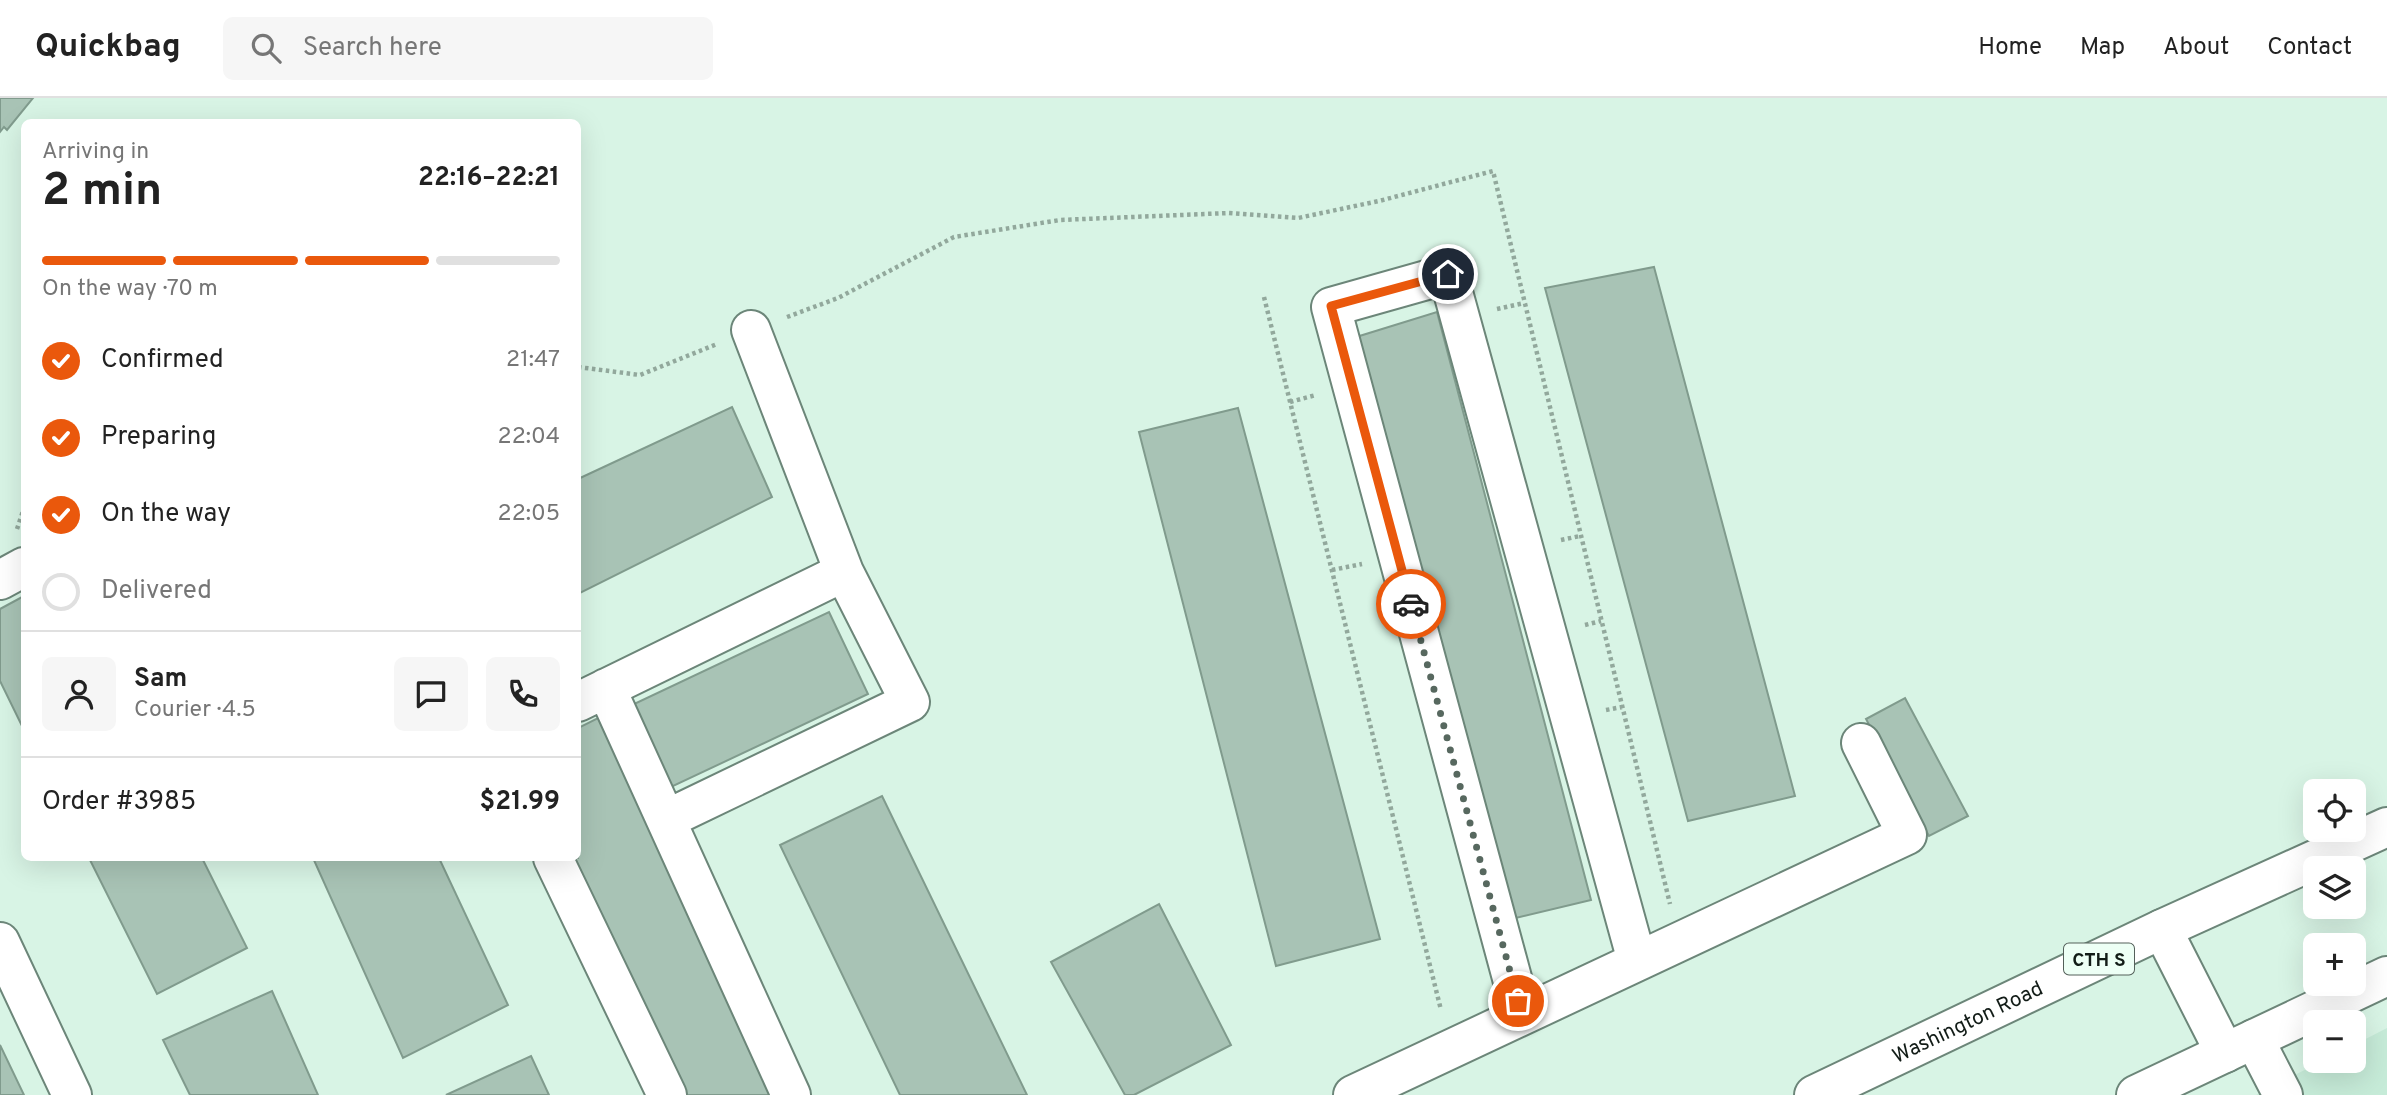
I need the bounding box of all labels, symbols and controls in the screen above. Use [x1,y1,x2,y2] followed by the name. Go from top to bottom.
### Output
[223,17,713,80] search box
[35,27,181,69] text: Quickbag
[247,29,285,67] icon: search
[303,32,442,65] text: Search here
[1978,33,2042,63] text: Home
[2080,33,2125,63] text: Map
[2163,33,2229,63] text: About
[2267,33,2352,63] text: Contact
[42,138,149,167] text: Arriving in
[418,162,560,195] text: 22:16–22:21
[42,163,162,222] text: 2 min
[1418,244,1478,304] pin
[1429,255,1467,293] icon: home
[42,275,218,304] text: On the way · 70 m
[42,342,80,380] icon: check
[101,344,224,377] text: Confirmed
[506,346,560,375] text: 21:47
[42,419,80,457] icon: check
[101,421,216,454] text: Preparing
[498,423,560,452] text: 22:04
[42,496,80,534] icon: check
[101,498,231,531] text: On the way
[498,500,560,529] text: 22:05
[1376,569,1446,639] courier
[101,575,212,608] text: Delivered
[1392,585,1430,623] icon: car
[42,657,116,731] button: person
[394,657,468,731] button: chat
[486,657,560,731] button: phone
[134,663,187,696] text: Sam
[134,696,256,725] text: Courier · 4.5
[2303,779,2366,1073] map controls
[2303,779,2366,842] button: locate
[42,786,196,819] text: Order #3985
[480,786,560,819] text: $21.99
[2303,856,2366,919] button: layers
[2303,933,2366,996] button: +
[2064,944,2134,974] road number: CTH S
[1488,971,1548,1031] pin
[1888,976,2048,1071] street label: Washington Road
[1499,982,1537,1020] icon: bag
[2303,1010,2366,1073] button: −

